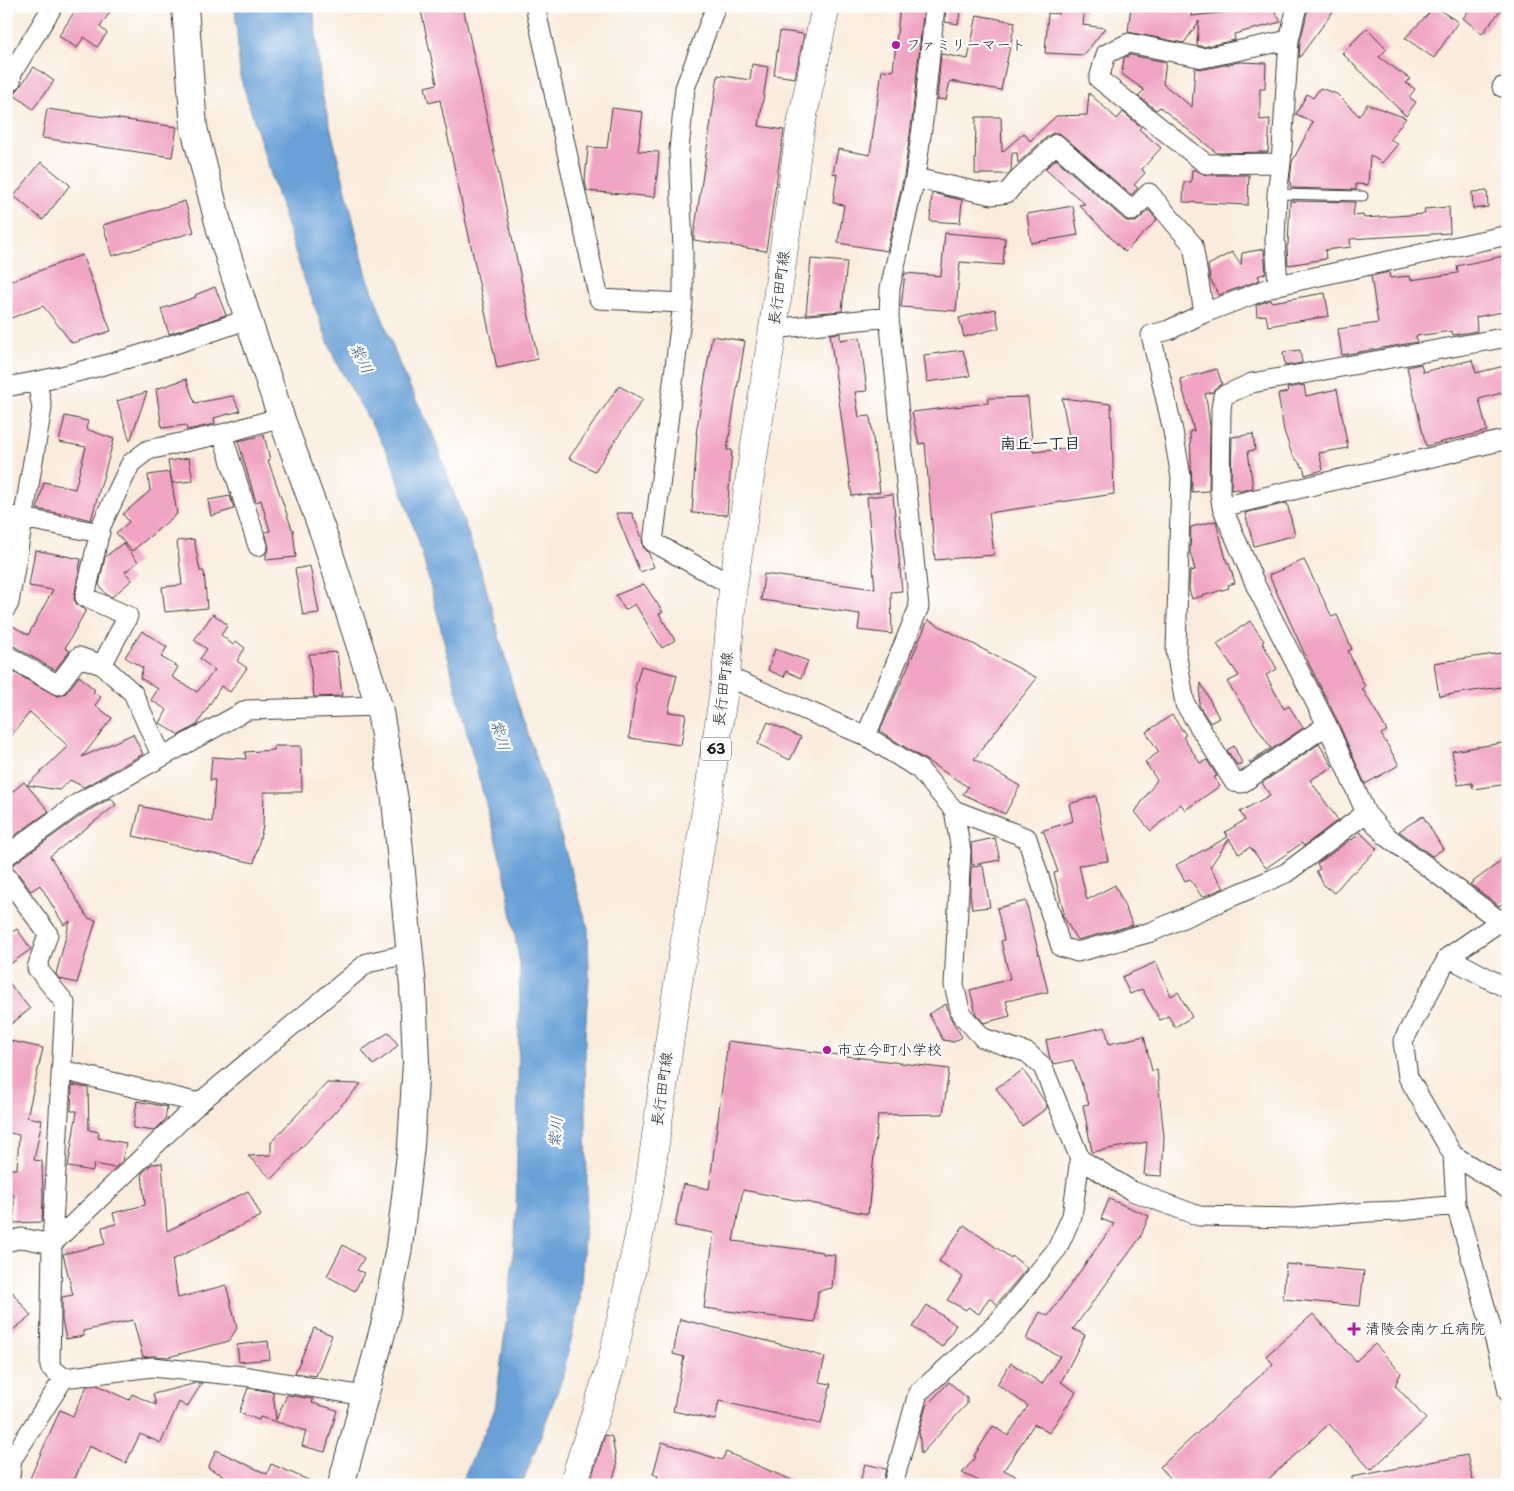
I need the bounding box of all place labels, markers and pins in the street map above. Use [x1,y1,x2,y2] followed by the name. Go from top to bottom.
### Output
[906,32,1026,55] place label: ファミリーマート
[890,39,902,51] marker: ファミリーマート
[837,1037,942,1060] place label: 市立今町小学校
[821,1044,833,1056] marker: 市立今町小学校
[1365,1316,1485,1339] place label: 清陵会南ケ丘病院
[1347,1322,1361,1336] marker: 清陵会南ケ丘病院

